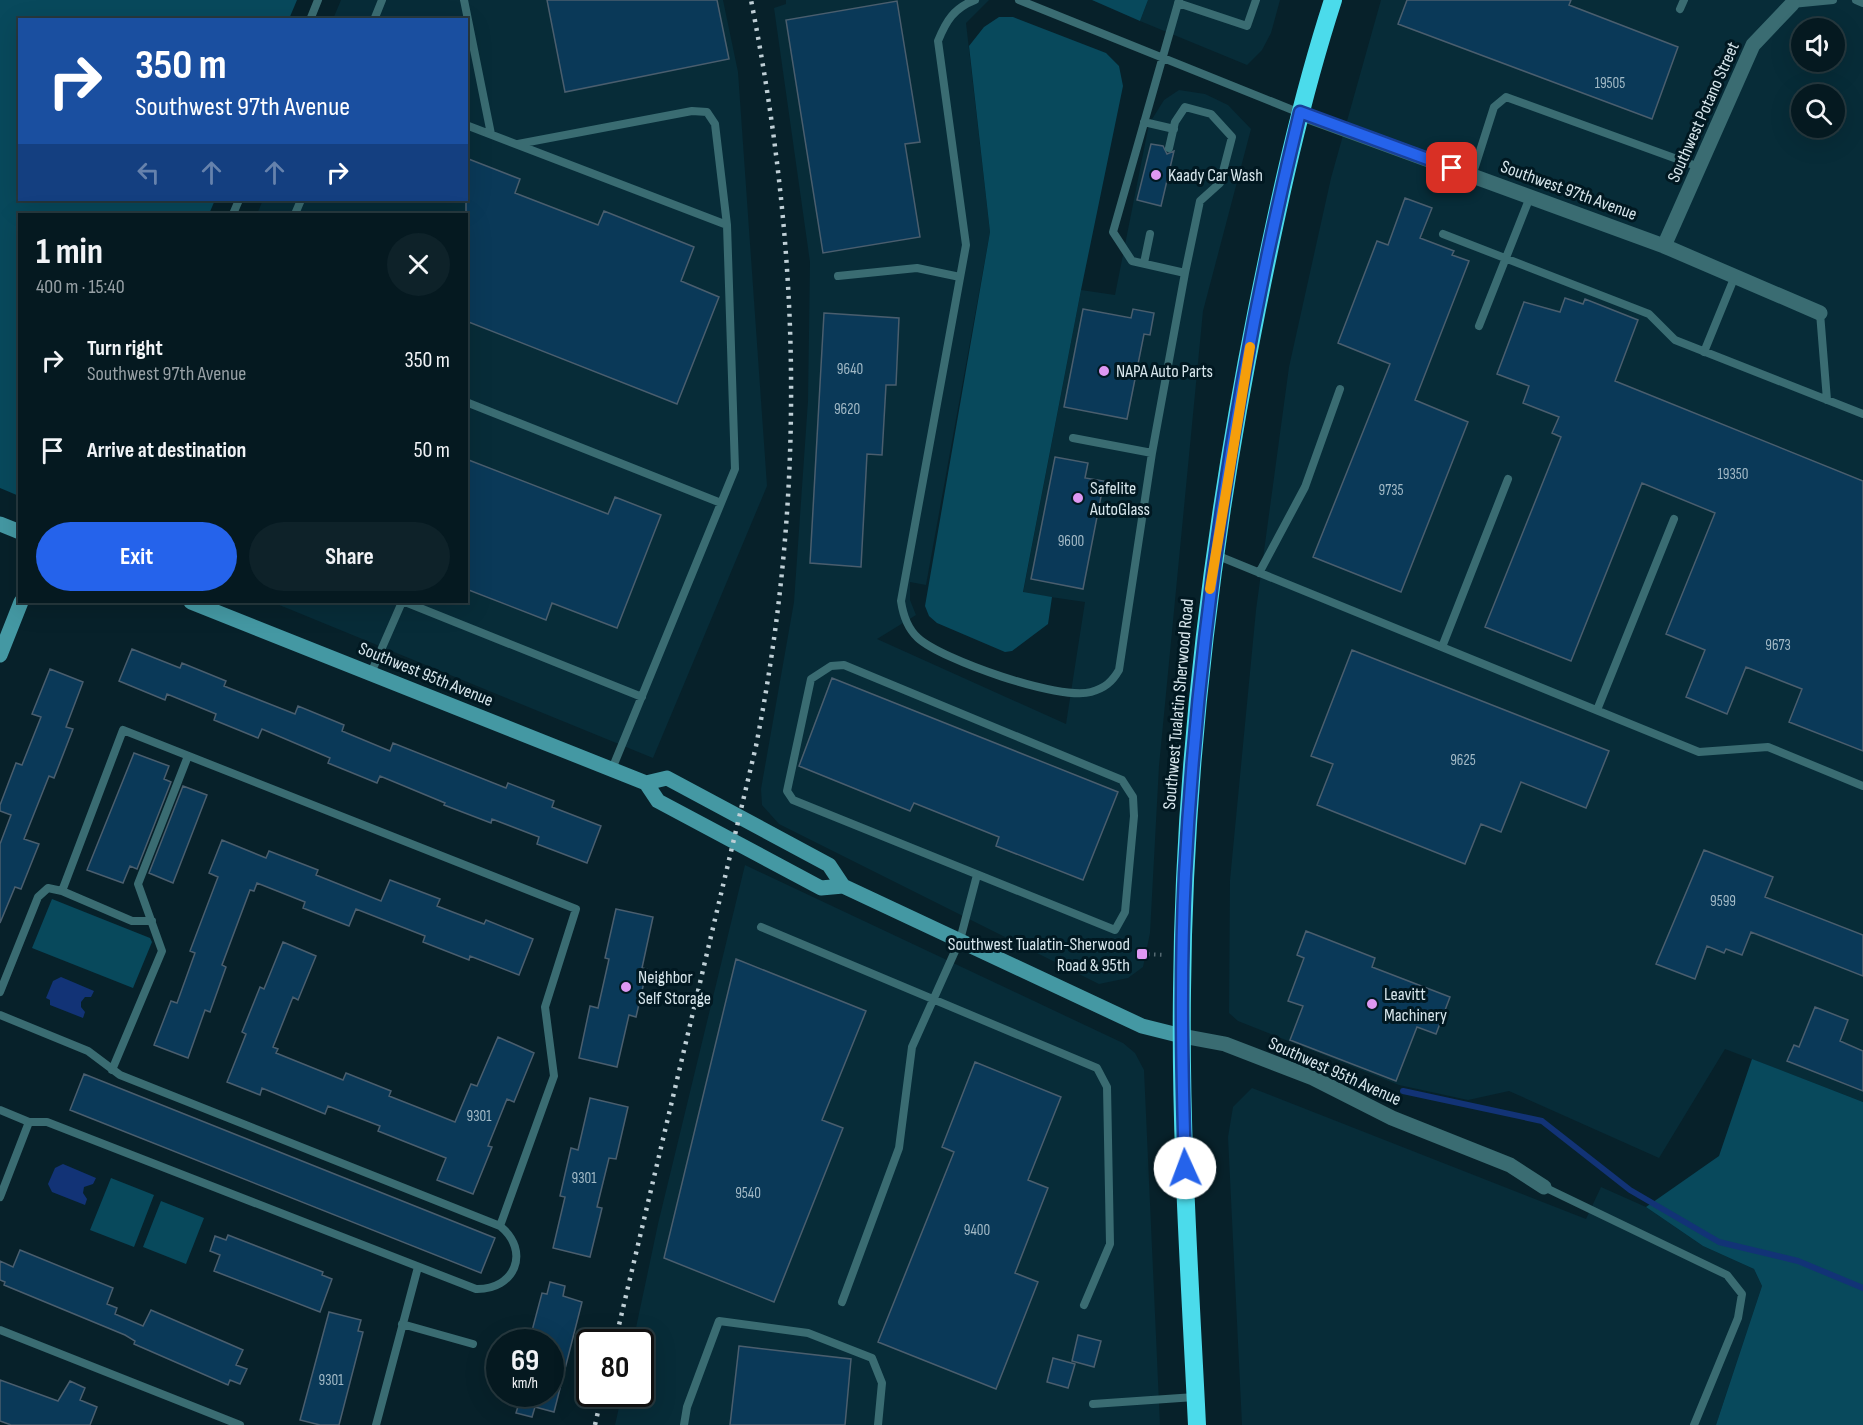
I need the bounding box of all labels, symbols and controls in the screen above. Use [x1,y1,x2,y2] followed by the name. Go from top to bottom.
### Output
[1791,18,1845,138] map controls
[1791,18,1845,72] button: sound
[1663,38,1744,186] street label: Southwest Potano Street
[135,40,227,91] text: 350 m
[36,42,114,120] icon: right
[1595,74,1625,93] house number: 19505
[1791,84,1845,138] button: search
[135,91,350,123] text: Southwest 97th Avenue
[1426,142,1477,193] pin
[1435,151,1468,184] icon: arrive
[132,156,165,189] icon: left
[195,156,228,189] icon: ahead
[258,156,291,189] icon: ahead
[321,156,354,189] icon: right
[1498,156,1640,225] street label: Southwest 97th Avenue
[1168,165,1263,186] place label: Kaady Car Wash
[1149,168,1163,182] marker: Kaady Car Wash
[36,231,103,274] text: 1 min
[387,233,450,296] button: close
[36,275,125,299] text: 400 m · 15:40
[87,335,163,362] text: Turn right
[36,344,69,377] icon: right
[405,347,450,374] text: 350 m
[837,360,863,379] house number: 9640
[1116,361,1213,382] place label: NAPA Auto Parts
[87,362,246,386] text: Southwest 97th Avenue
[1097,364,1111,378] marker: NAPA Auto Parts
[834,400,860,419] house number: 9620
[36,434,69,467] icon: arrive
[87,437,246,464] text: Arrive at destination
[414,437,450,464] text: 50 m
[1718,465,1748,484] house number: 19350
[1089,478,1150,520] place label: Safelite AutoGlass
[1379,481,1403,500] house number: 9735
[1071,491,1085,505] marker: Safelite AutoGlass
[36,522,237,591] button: Exit
[249,522,450,591] button: Share
[1058,532,1084,551] house number: 9600
[1159,598,1198,810] street label: Southwest Tualatin Sherwood Road
[1765,636,1791,655] house number: 9673
[355,638,496,711] street label: Southwest 95th Avenue
[1450,751,1476,770] house number: 9625
[1710,892,1736,911] house number: 9599
[948,934,1130,976] place label: Southwest Tualatin-Sherwood Road & 95th
[1135,947,1149,961] marker: Southwest Tualatin-Sherwood Road & 95th
[638,967,711,1009] place label: Neighbor Self Storage
[619,980,633,994] marker: Neighbor Self Storage
[1384,984,1447,1026] place label: Leavitt Machinery
[1365,997,1379,1011] marker: Leavitt Machinery
[1265,1033,1404,1110] street label: Southwest 95th Avenue
[467,1107,492,1126] house number: 9301
[1153,1136,1217,1200] position arrow
[572,1169,597,1188] house number: 9301
[735,1184,761,1203] house number: 9540
[964,1221,990,1240] house number: 9400
[576,1329,654,1407] speed limit sign: 80
[511,1343,539,1379] text: 69
[319,1371,344,1390] house number: 9301
[512,1374,538,1393] text: km/h

